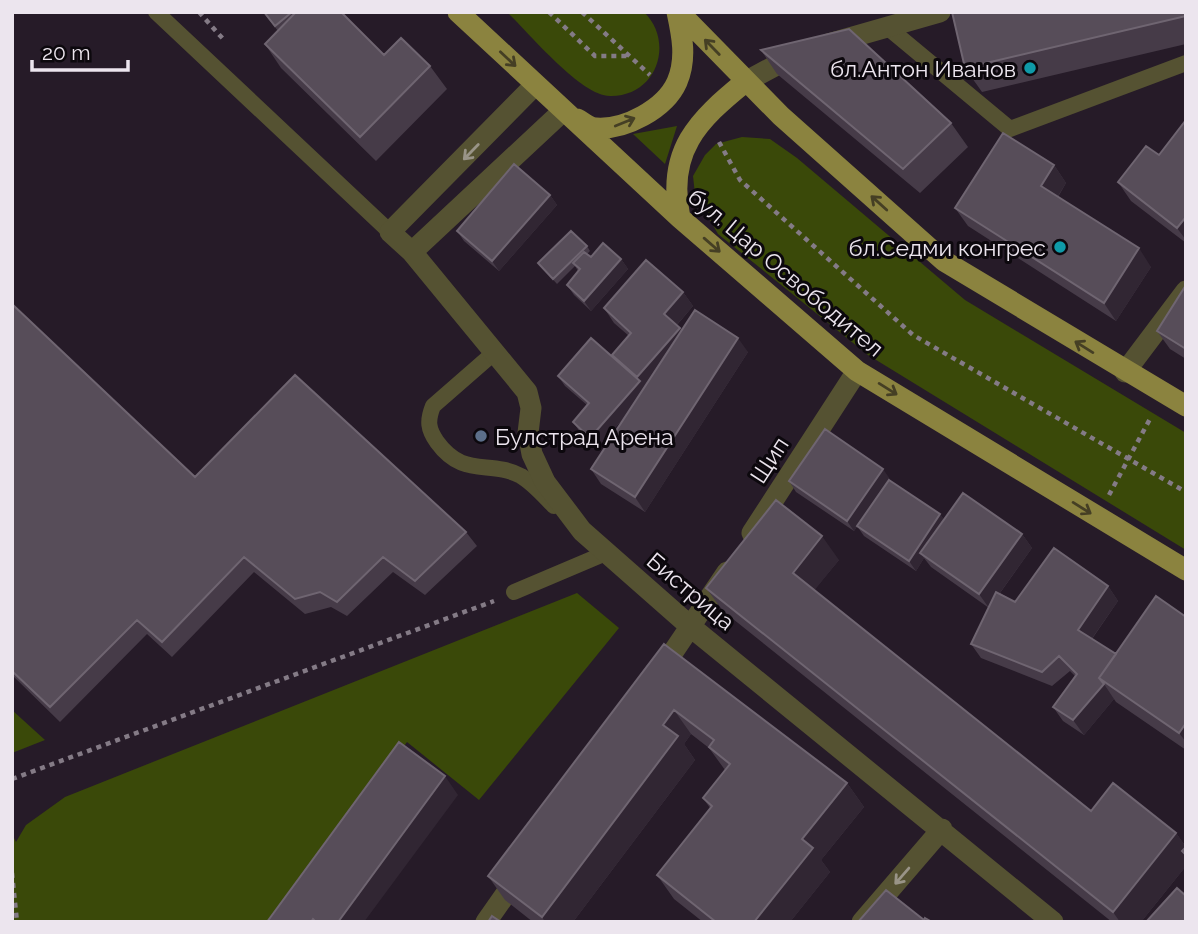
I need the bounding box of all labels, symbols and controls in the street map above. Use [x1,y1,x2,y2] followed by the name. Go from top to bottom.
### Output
[32,28,128,72] scale bar
[704,39,721,56] one-way arrow
[42,40,90,65] text: 20 m
[499,51,516,68] one-way arrow
[830,55,1016,82] place label: бл.Антон Иванов
[1022,60,1038,76] marker: бл.Антон Иванов
[614,115,636,128] one-way arrow
[462,143,479,160] one-way arrow
[683,182,889,362] street label: бул. Цар Освободител
[870,195,888,211] one-way arrow
[849,234,1046,261] place label: бл.Седми конгрес
[703,237,721,253] one-way arrow
[1052,239,1068,255] marker: бл.Седми конгрес
[1075,340,1095,354] one-way arrow
[877,383,897,397] one-way arrow
[495,423,674,450] place label: Булстрад Арена
[473,428,489,444] marker: Булстрад Арена
[744,432,794,488] street label: Щип
[1071,502,1091,516] one-way arrow
[642,547,740,635] street label: Бистрица
[894,866,910,884] one-way arrow

